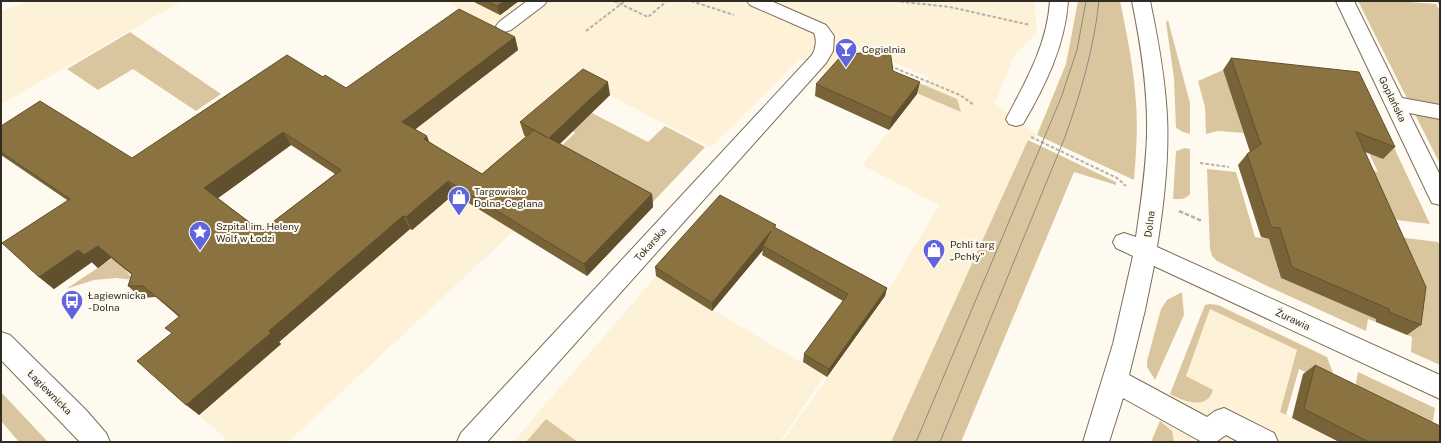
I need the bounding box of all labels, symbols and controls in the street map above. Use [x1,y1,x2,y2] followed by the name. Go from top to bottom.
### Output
[833,36,859,69] bar icon: Cegielnia
[862,43,906,55] place label: Cegielnia
[1377,74,1409,124] street label: Goplańska
[446,184,472,217] shop icon: Targowisko Dolna-Ceglana
[474,185,543,209] place label: Targowisko Dolna-Ceglana
[1141,210,1157,238] street label: Dolna
[187,219,213,252] place icon: Szpital im. Heleny Wolf w Łodzi
[216,220,300,244] place label: Szpital im. Heleny Wolf w Łodzi
[632,224,668,264] street label: Tokarska
[921,237,947,270] shop icon: Pchli targ „Pchły”
[950,238,995,262] place label: Pchli targ „Pchły”
[59,288,85,321] bus stop icon: Łagiewnicka - Dolna
[88,289,146,313] place label: Łagiewnicka - Dolna
[1274,306,1312,332] street label: Żurawia
[25,367,75,417] street label: Łagiewnicka

